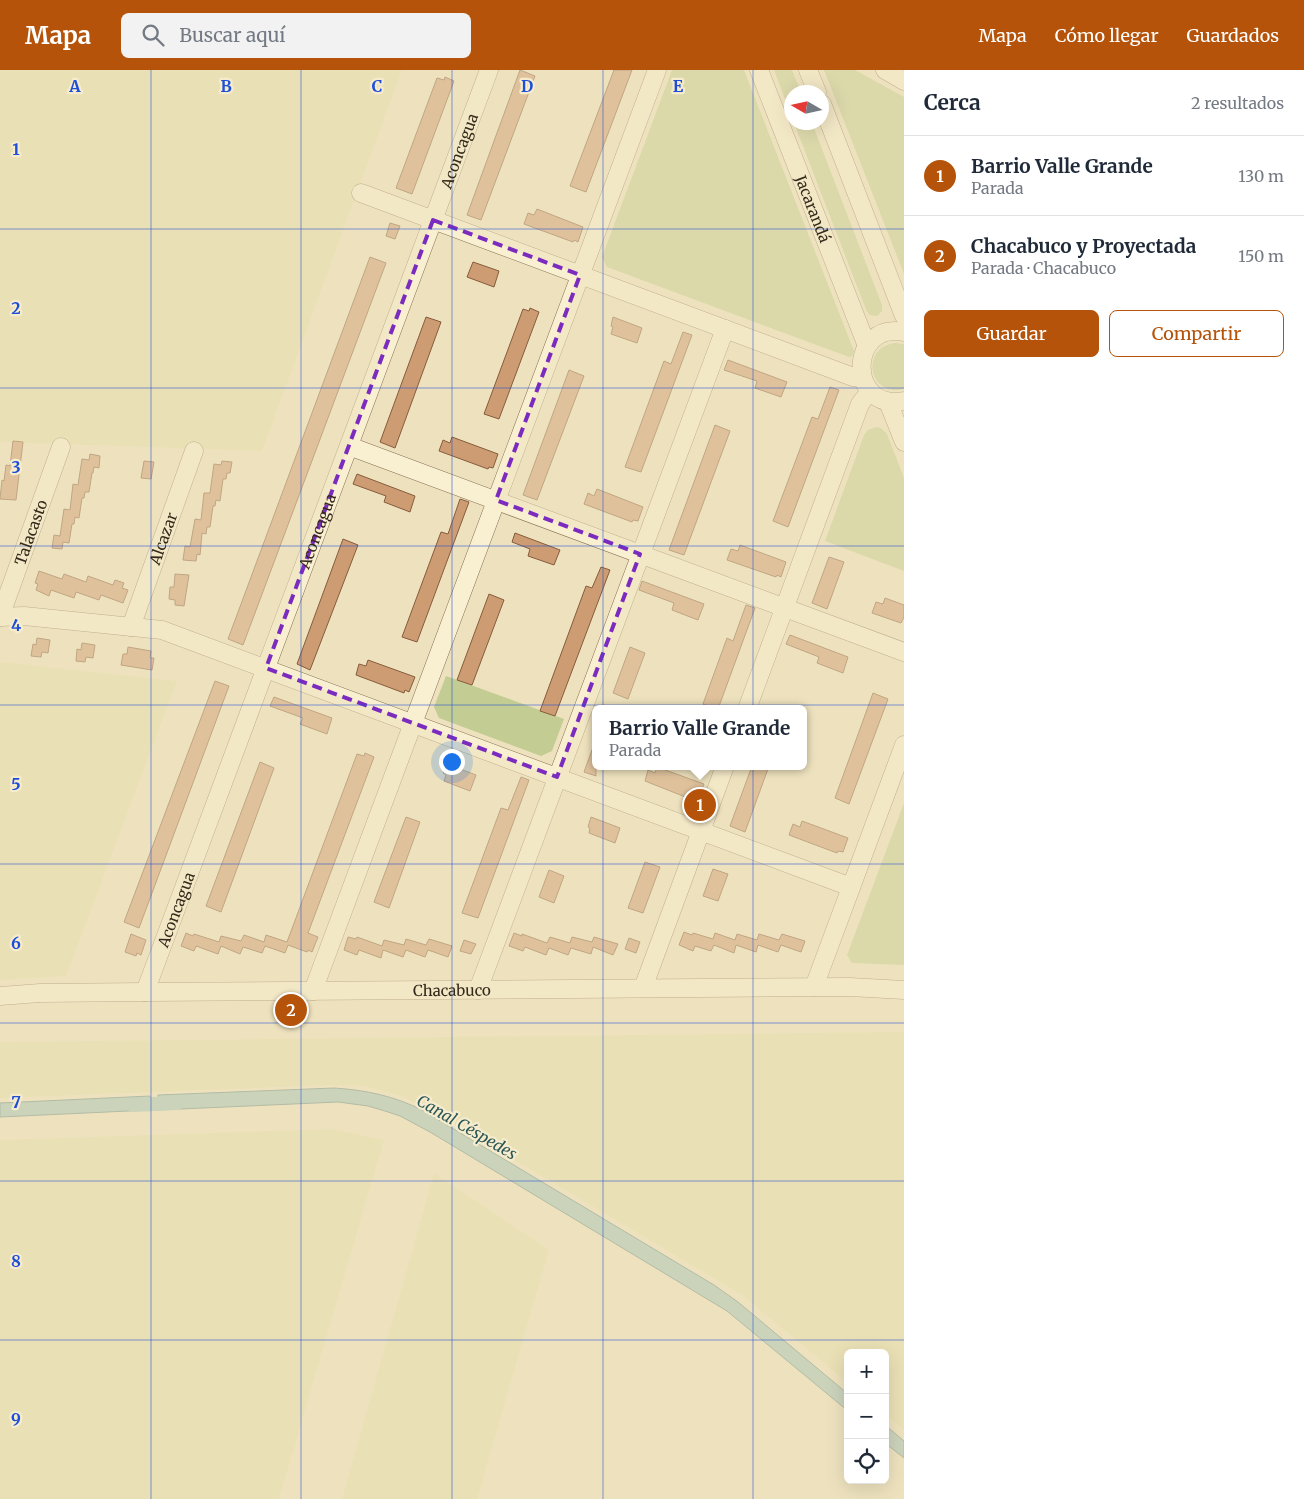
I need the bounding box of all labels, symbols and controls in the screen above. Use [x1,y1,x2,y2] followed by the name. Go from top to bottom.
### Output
[121,13,471,58] search box
[25,20,91,51] text: Mapa
[139,21,167,49] icon: search
[179,23,285,47] text: Buscar aquí
[978,24,1027,47] text: Mapa
[1055,24,1158,47] text: Cómo llegar
[1186,24,1279,47] text: Guardados
[68,76,81,96] text: A
[220,76,232,96] text: B
[372,76,382,96] text: C
[521,76,533,96] text: D
[673,76,684,96] text: E
[784,85,829,130] north arrow
[924,89,981,116] text: Cerca
[1191,93,1284,113] text: 2 resultados
[436,110,482,192] street label: Aconcagua
[12,139,20,159] text: 1
[971,154,1153,178] text: Barrio Valle Grande
[936,166,944,186] text: 1
[1238,166,1284,186] text: 130 m
[791,171,835,245] street label: Jacarandá
[971,178,1024,198] text: Parada
[971,234,1196,258] text: Chacabuco y Proyectada
[935,246,945,266] text: 2
[1238,246,1284,266] text: 150 m
[971,258,1116,278] text: Parada · Chacabuco
[11,298,21,318] text: 2
[924,310,1099,357] button: Guardar
[1109,310,1284,357] button: Compartir
[11,457,21,477] text: 3
[294,491,340,572] street label: Aconcagua
[10,497,51,568] street label: Talacasto
[144,509,181,568] street label: Alcazar
[11,615,21,635] text: 4
[592,705,807,770] popup
[609,716,790,740] text: Barrio Valle Grande
[609,740,661,760] text: Parada
[439,749,465,775] your location
[11,774,21,794] text: 5
[684,786,716,824] pin: 1
[153,869,198,951] street label: Aconcagua
[11,933,21,953] text: 6
[413,980,491,1000] street label: Chacabuco
[275,991,307,1029] pin: 2
[413,1090,521,1164] water label: Canal Céspedes
[11,1092,21,1112] text: 7
[11,1251,21,1271] text: 8
[844,1349,889,1484] map controls
[844,1349,889,1394] button: +
[844,1394,889,1439] button: −
[11,1409,21,1429] text: 9
[844,1439,889,1484] button: locate

